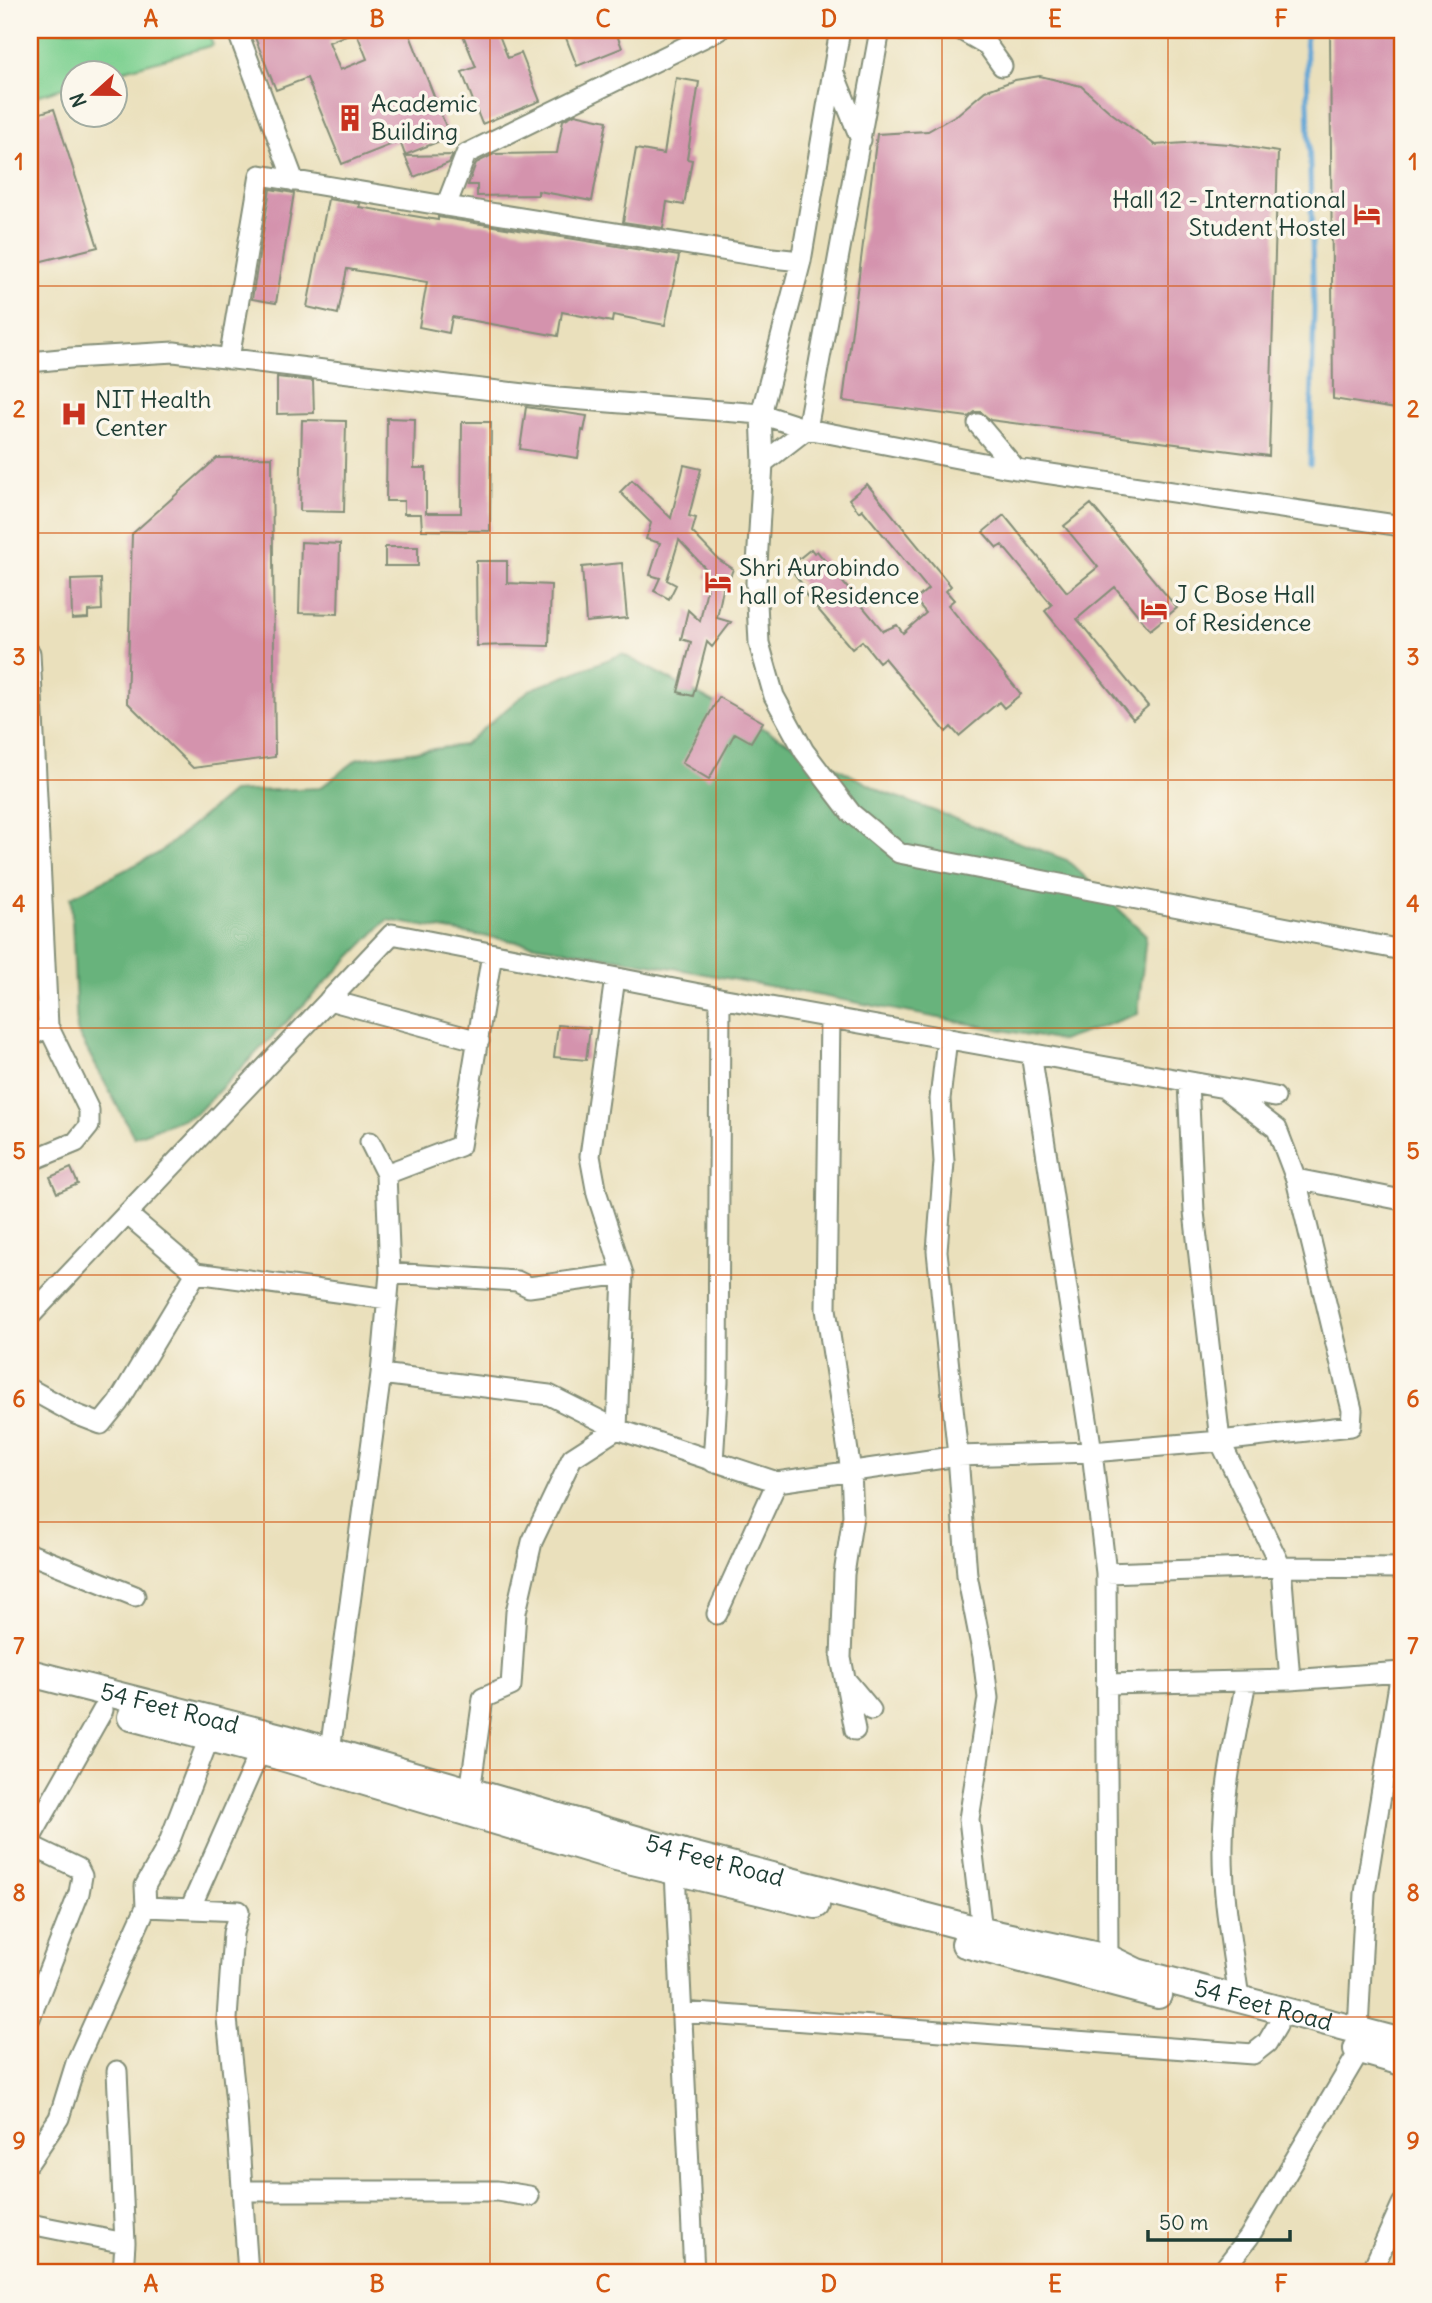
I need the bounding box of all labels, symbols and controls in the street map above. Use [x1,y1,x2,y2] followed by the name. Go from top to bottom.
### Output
[144,4,159,33] text: A
[369,4,385,33] text: B
[595,4,611,33] text: C
[821,4,837,33] text: D
[1048,4,1062,33] text: E
[1274,4,1288,33] text: F
[60,60,130,130] north arrow
[371,88,478,146] place label: Academic Building
[65,90,92,111] text: N
[335,103,365,133] building icon: Academic Building
[14,147,24,176] text: 1
[1408,147,1418,176] text: 1
[1112,184,1346,242] place label: Hall 12 - International Student Hostel
[1352,199,1382,229] hotel icon: Hall 12 - International Student Hostel
[95,384,211,442] place label: NIT Health Center
[13,394,26,423] text: 2
[1407,394,1420,423] text: 2
[59,399,89,429] hospital icon: NIT Health Center
[739,552,919,610] place label: Shri Aurobindo hall of Residence
[703,567,733,597] hotel icon: Shri Aurobindo hall of Residence
[1175,579,1315,637] place label: J C Bose Hall of Residence
[1139,594,1169,624] hotel icon: J C Bose Hall of Residence
[12,642,26,671] text: 3
[1406,642,1420,671] text: 3
[12,889,26,918] text: 4
[1406,889,1420,918] text: 4
[12,1136,26,1165] text: 5
[1406,1136,1420,1165] text: 5
[12,1384,26,1413] text: 6
[1406,1384,1420,1413] text: 6
[13,1631,25,1660] text: 7
[1407,1631,1419,1660] text: 7
[97,1676,242,1740] street label: 54 Feet Road
[642,1827,787,1892] street label: 54 Feet Road
[12,1878,26,1907] text: 8
[1406,1878,1420,1907] text: 8
[1191,1972,1336,2037] street label: 54 Feet Road
[12,2126,26,2155] text: 9
[1406,2126,1420,2155] text: 9
[1148,2198,1290,2242] scale bar
[1159,2209,1208,2236] text: 50 m
[144,2269,159,2298] text: A
[369,2269,385,2298] text: B
[595,2269,611,2298] text: C
[821,2269,837,2298] text: D
[1048,2269,1062,2298] text: E
[1274,2269,1288,2298] text: F

